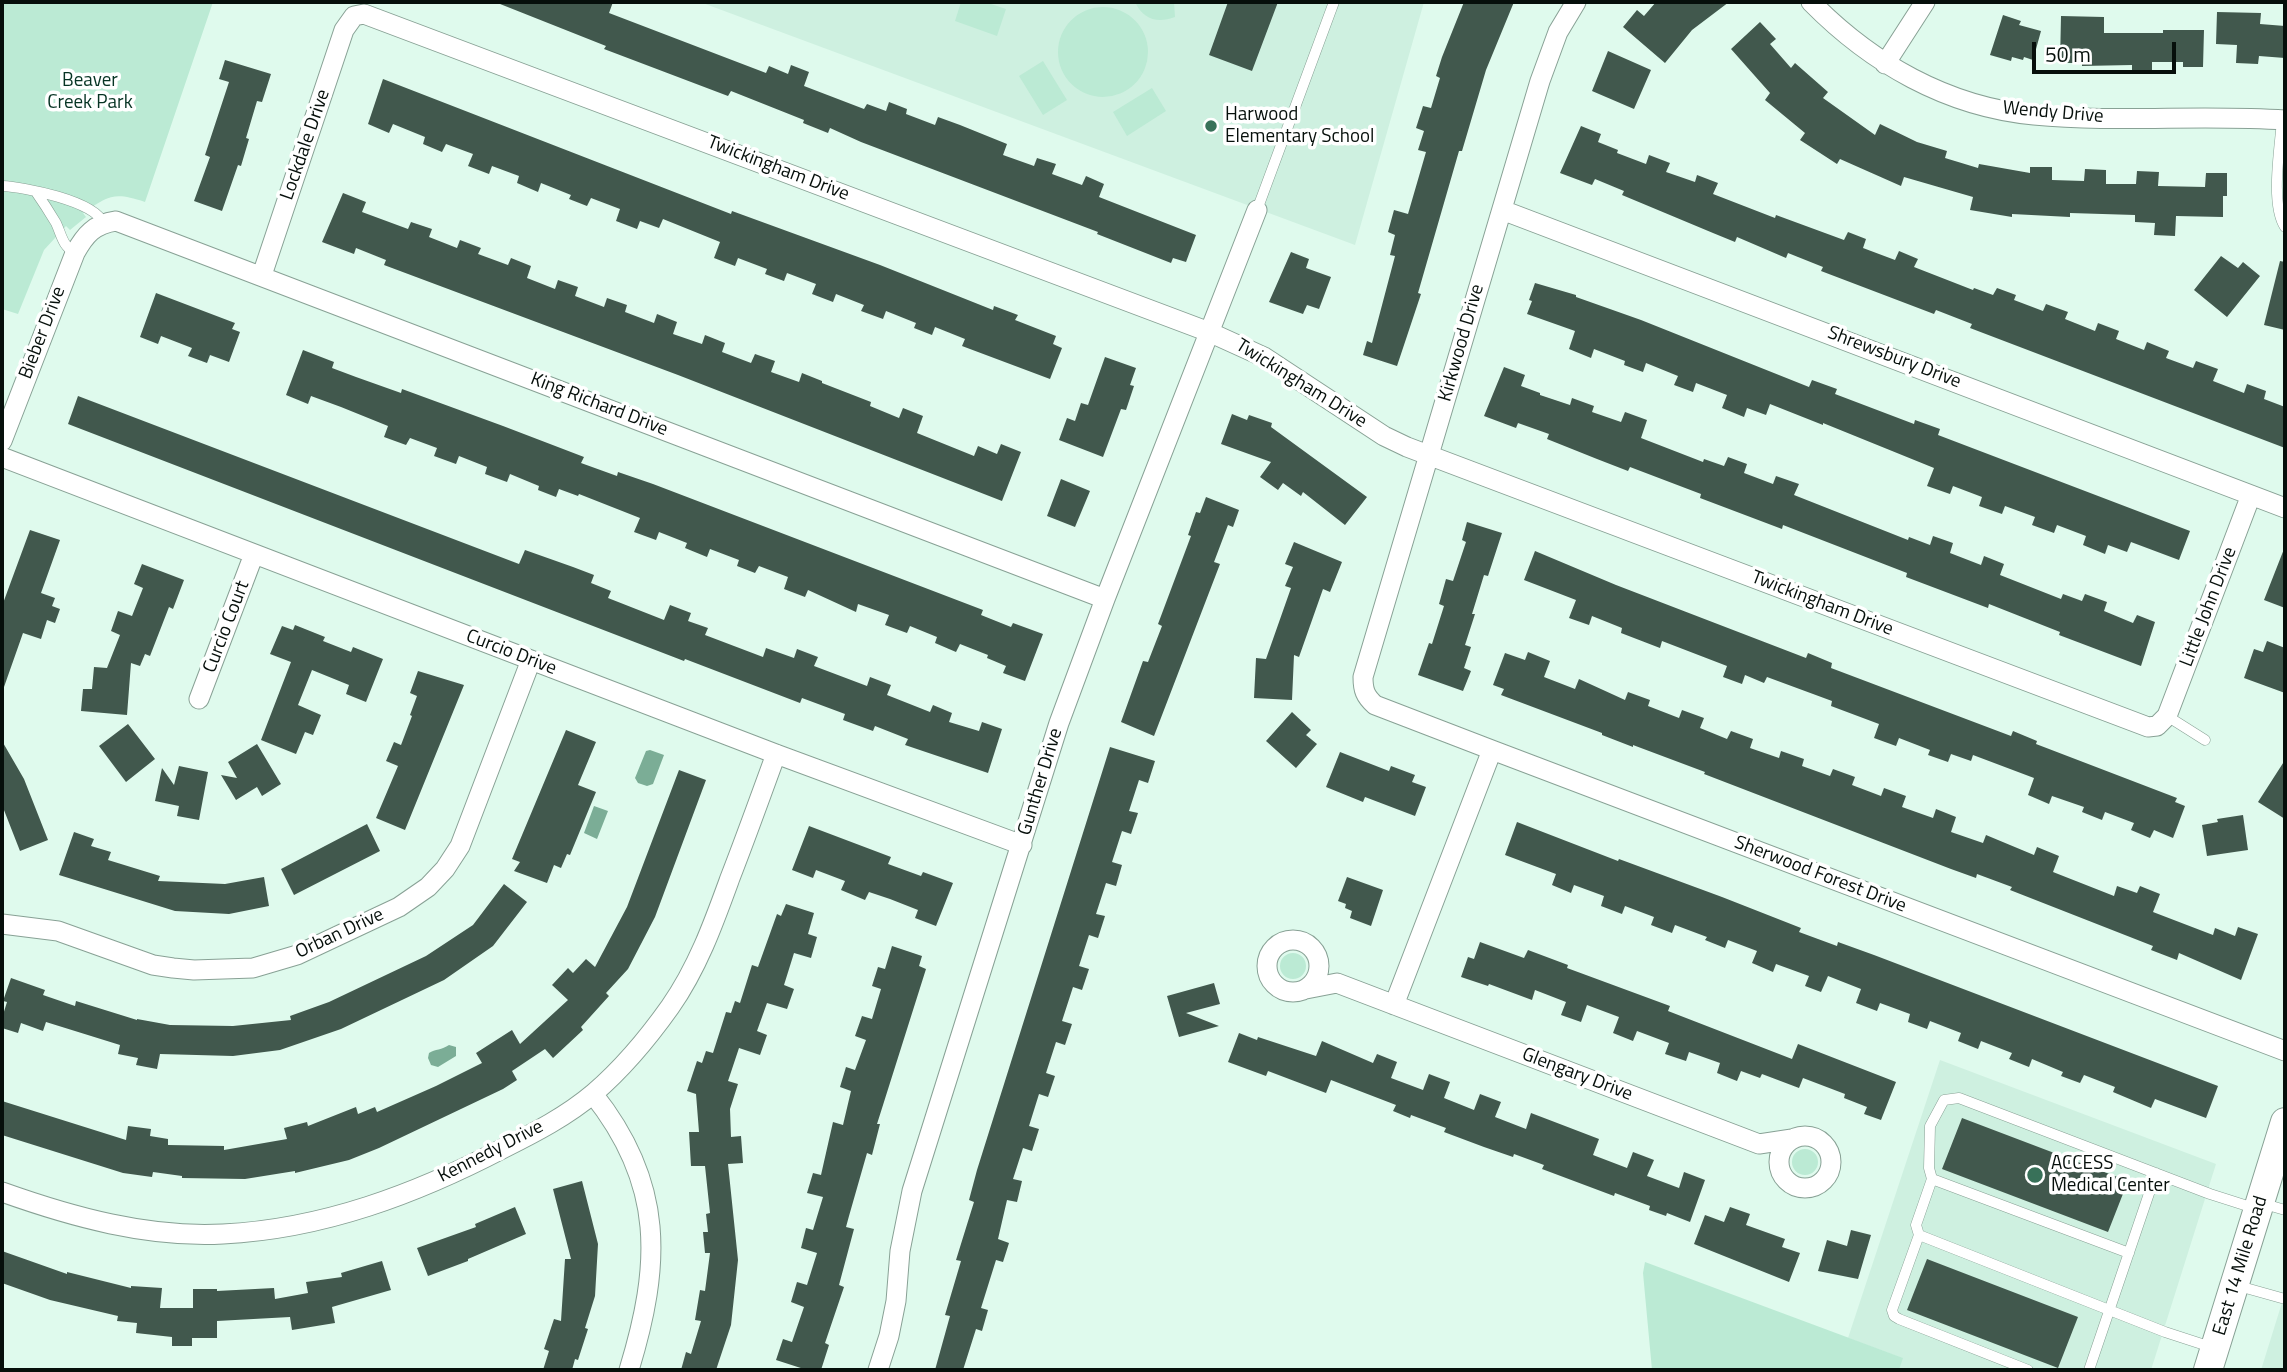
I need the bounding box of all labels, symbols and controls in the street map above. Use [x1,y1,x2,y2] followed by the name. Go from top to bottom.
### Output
[2035,28,2178,72] scale bar
[2045,38,2091,70] text: 50 m
[47,70,133,114] park label: Beaver Creek Park
[276,87,336,203] street label: Lockdale Drive
[2002,97,2104,129] street label: Wendy Drive
[1225,104,1374,148] place label: Harwood Elementary School
[1203,118,1219,134] marker: Harwood Elementary School
[704,131,852,207] street label: Twickingham Drive
[1434,282,1490,404] street label: Kirkwood Drive
[15,283,71,383] street label: Bieber Drive
[1824,322,1964,394] street label: Shrewsbury Drive
[1231,335,1371,433] street label: Twickingham Drive
[527,368,671,442] street label: King Richard Drive
[2176,544,2242,670] street label: Little John Drive
[1748,566,1896,642] street label: Twickingham Drive
[199,578,255,676] street label: Curcio Court
[463,625,559,681] street label: Curcio Drive
[1014,726,1068,838] street label: Gunther Drive
[1731,832,1909,918] street label: Sherwood Forest Drive
[292,904,388,964] street label: Orban Drive
[1518,1043,1636,1107] street label: Glengary Drive
[435,1116,547,1188] street label: Kennedy Drive
[2051,1153,2170,1197] place label: ACCESS Medical Center
[2025,1165,2045,1185] marker: ACCESS Medical Center
[2209,1194,2273,1338] street label: East 14 Mile Road

